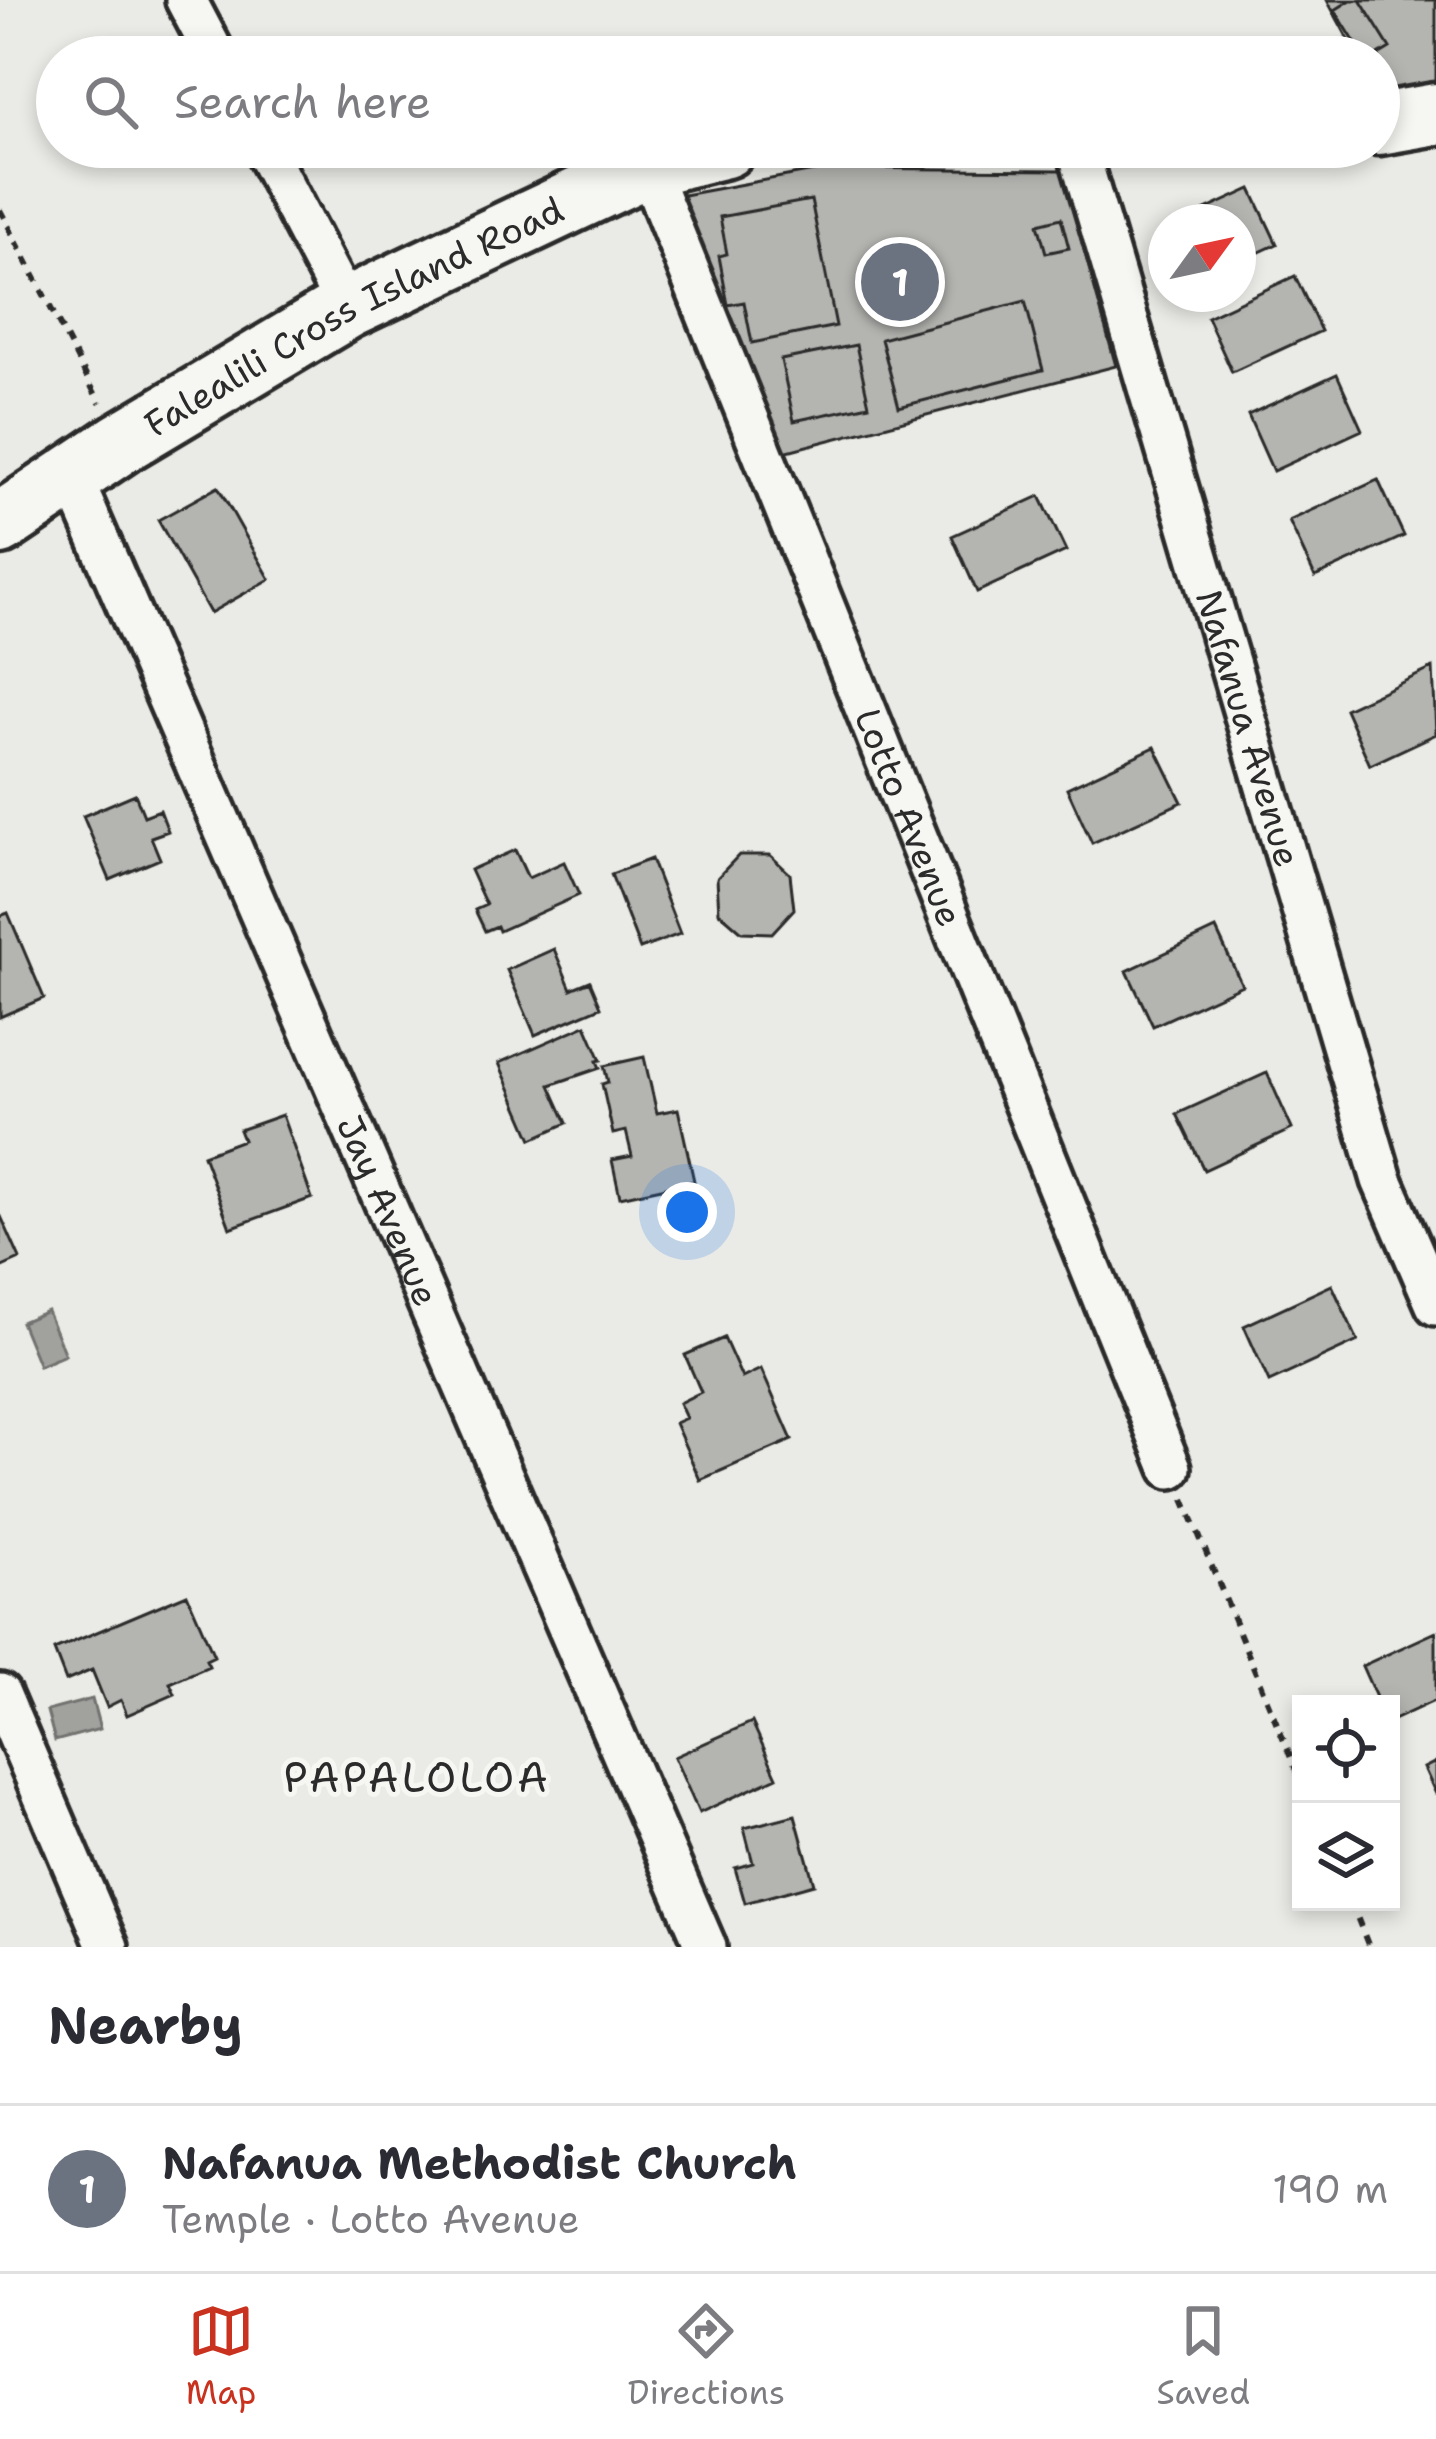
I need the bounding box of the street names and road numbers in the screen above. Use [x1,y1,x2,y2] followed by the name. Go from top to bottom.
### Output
[135,185,571,449] street label: Falealili Cross Island Road
[1184,584,1312,873] street label: Nafanua Avenue
[843,701,974,934] street label: Lotto Avenue
[325,1108,451,1314] street label: Jay Avenue

